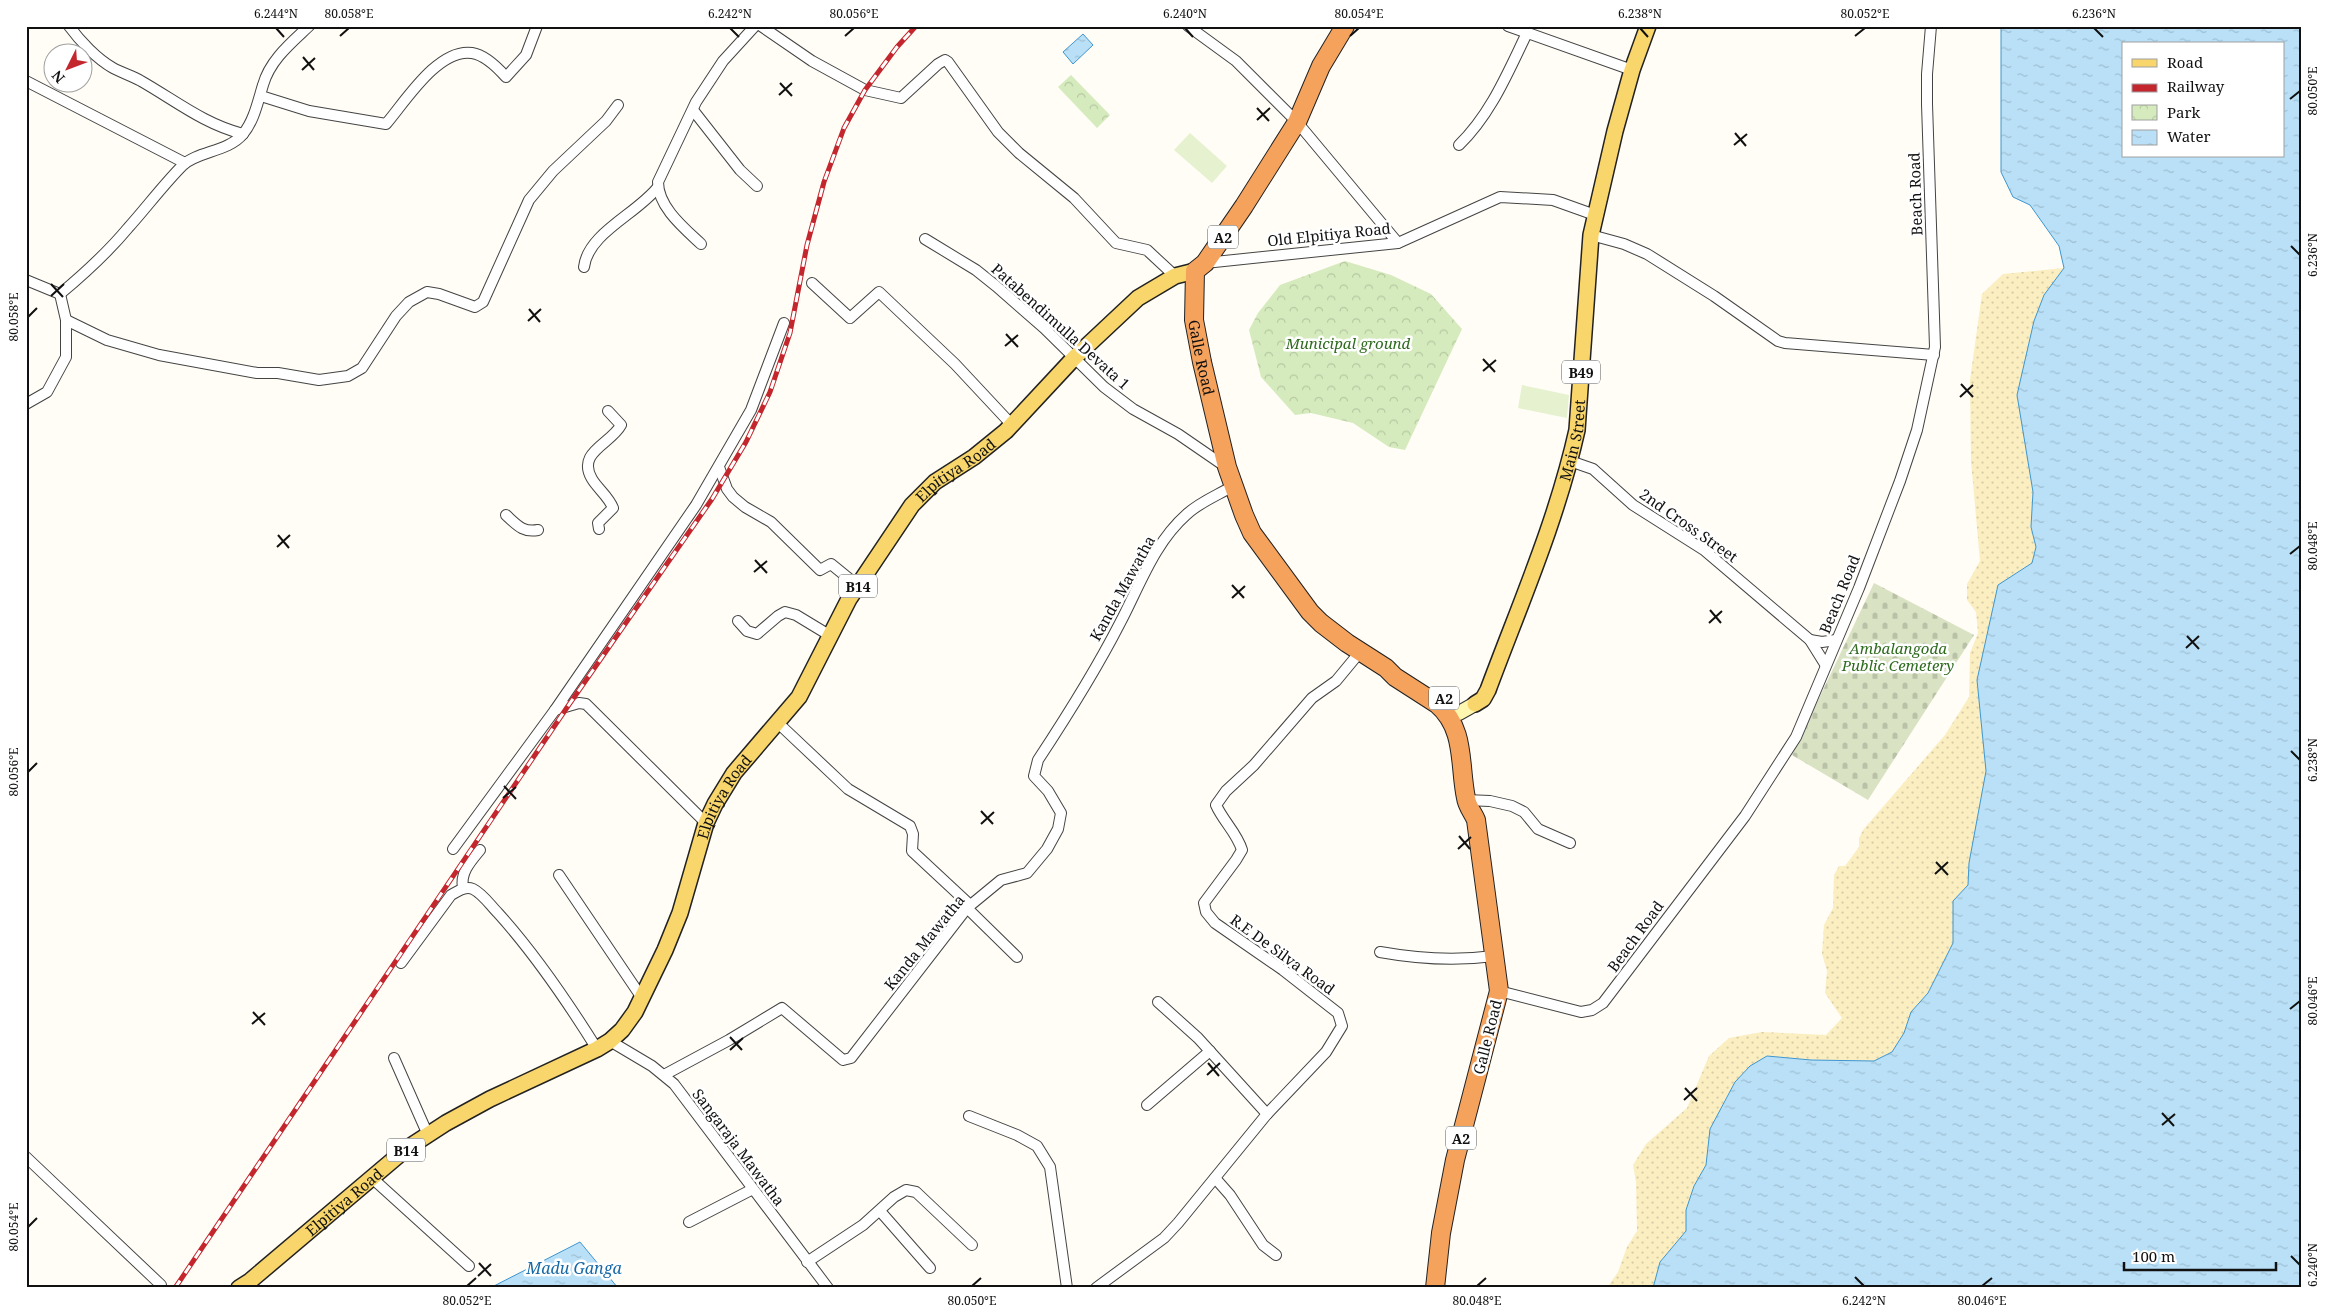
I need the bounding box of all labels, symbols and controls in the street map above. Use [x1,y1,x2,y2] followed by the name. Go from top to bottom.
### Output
[254,5,298,22] text: 6.244°N
[325,5,373,22] text: 80.058°E
[708,5,752,22] text: 6.242°N
[830,5,878,22] text: 80.056°E
[1163,5,1207,22] text: 6.240°N
[1335,5,1383,22] text: 80.054°E
[1618,5,1662,22] text: 6.238°N
[1841,5,1889,22] text: 80.052°E
[2072,5,2116,22] text: 6.236°N
[42,42,92,92] north arrow
[2122,42,2284,158] legend
[2167,52,2203,72] text: Road
[47,67,69,87] text: N
[2304,67,2321,115] text: 80.050°E
[2167,76,2225,96] text: Railway
[2167,102,2201,122] text: Park
[2167,126,2210,146] text: Water
[1904,152,1926,236] street label: Beach Road
[1266,218,1392,250] street label: Old Elpitiya Road
[1208,226,1238,248] road number: A2
[2304,233,2321,277] text: 6.236°N
[988,258,1134,394] street label: Patabendimulla Devata 1
[5,293,22,341] text: 80.058°E
[1184,318,1220,397] street label: Galle Road
[1285,333,1411,353] park label: Municipal ground
[1562,361,1600,384] road number: B49
[1554,399,1589,483] street label: Main Street
[911,434,999,506] street label: Elpitiya Road
[1636,484,1742,566] street label: 2nd Cross Street
[2304,522,2321,570] text: 80.048°E
[1085,532,1159,644] street label: Kanda Mawatha
[1814,552,1864,636] street label: Beach Road
[839,574,877,598] road number: B14
[1841,638,1954,675] park label: Ambalangoda Public Cemetery
[1429,686,1459,710] road number: A2
[2304,738,2321,782] text: 6.238°N
[5,748,22,796] text: 80.056°E
[692,750,756,841] street label: Elpitiya Road
[879,890,969,994] street label: Kanda Mawatha
[1602,896,1668,976] street label: Beach Road
[1227,909,1339,999] street label: R.E De Silva Road
[2304,977,2321,1025] text: 80.046°E
[1468,997,1506,1077] street label: Galle Road
[688,1084,790,1210] street label: Sangaraja Mawatha
[1446,1126,1476,1150] road number: A2
[387,1138,425,1162] road number: B14
[301,1163,387,1240] street label: Elpitiya Road
[5,1203,22,1251] text: 80.054°E
[2124,1239,2277,1271] scale bar
[2304,1243,2321,1287] text: 6.240°N
[2132,1246,2175,1266] text: 100 m
[525,1257,623,1279] water label: Madu Ganga
[443,1292,491,1309] text: 80.052°E
[948,1292,996,1309] text: 80.050°E
[1453,1292,1501,1309] text: 80.048°E
[1842,1292,1886,1309] text: 6.242°N
[1958,1292,2006,1309] text: 80.046°E

